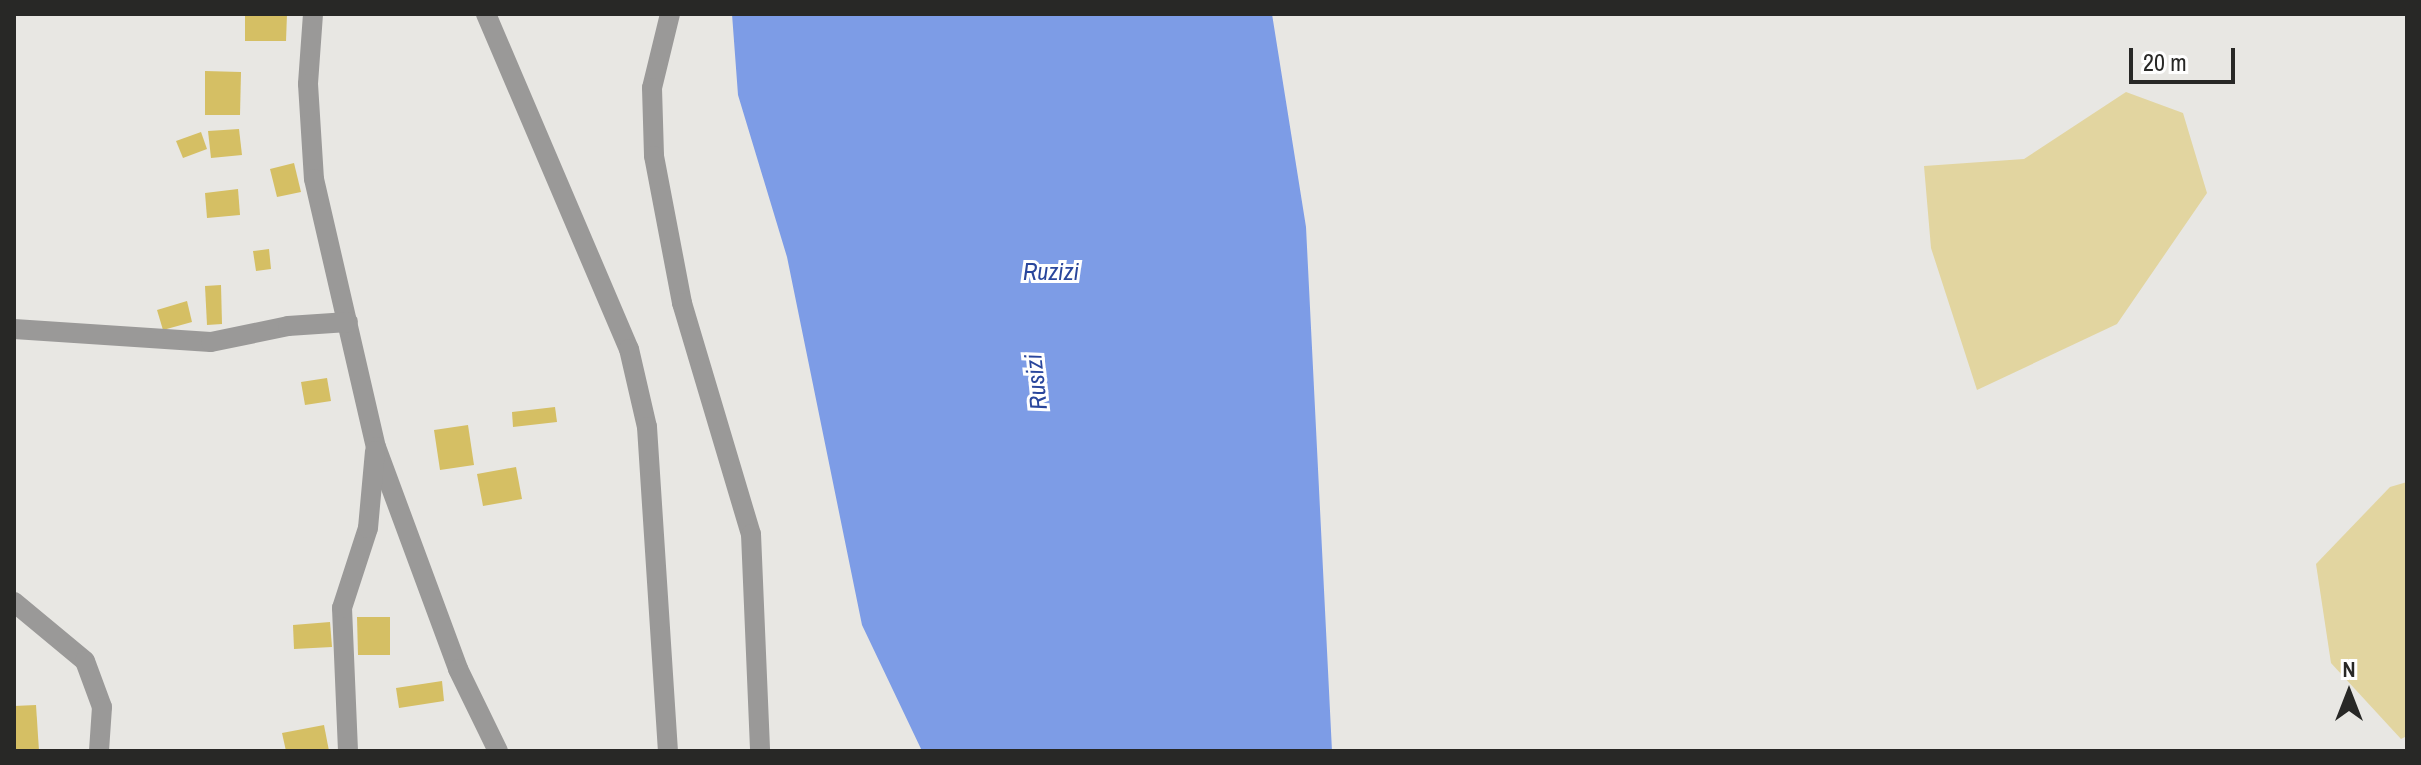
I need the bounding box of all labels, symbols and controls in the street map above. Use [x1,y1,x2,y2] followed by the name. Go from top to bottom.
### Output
[2133,32,2239,82] scale bar
[2143,46,2187,78] text: 20 m
[1023,258,1079,286] water label: Ruzizi
[1019,353,1053,411] water label: Rusizi
[2309,653,2389,733] north arrow
[2342,654,2356,684] text: N

